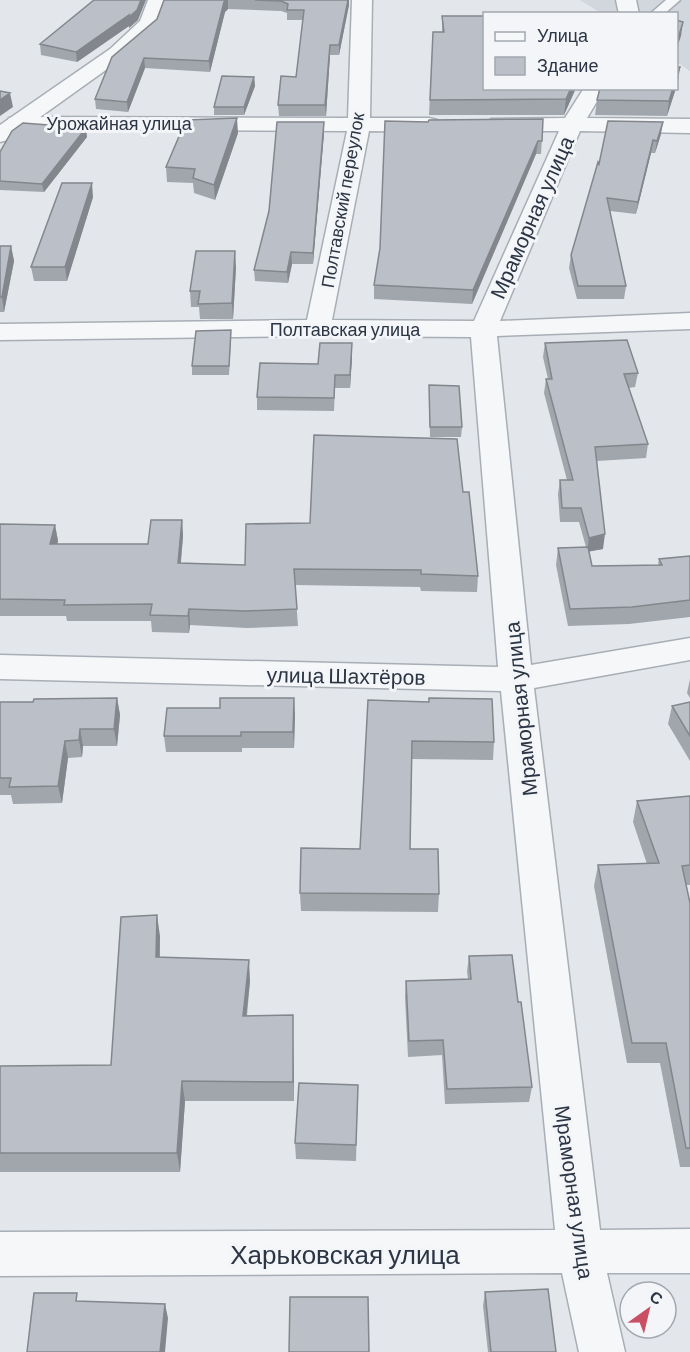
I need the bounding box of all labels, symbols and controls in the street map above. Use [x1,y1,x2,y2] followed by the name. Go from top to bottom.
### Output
[483,12,678,90] legend
[537,24,589,46] text: Улица
[537,54,598,76] text: Здание
[316,110,368,289] street label: Полтавский переулок
[46,112,193,134] street label: Урожайная улица
[484,132,578,302] street label: Мраморная улица
[270,318,421,340] street label: Полтавская улица
[498,620,542,797] street label: Мраморная улица
[266,661,426,689] street label: улица Шахтёров
[550,1103,600,1281] street label: Мраморная улица
[230,1238,460,1269] street label: Харьковская улица
[618,1280,678,1340] north arrow
[647,1286,667,1309] text: С

